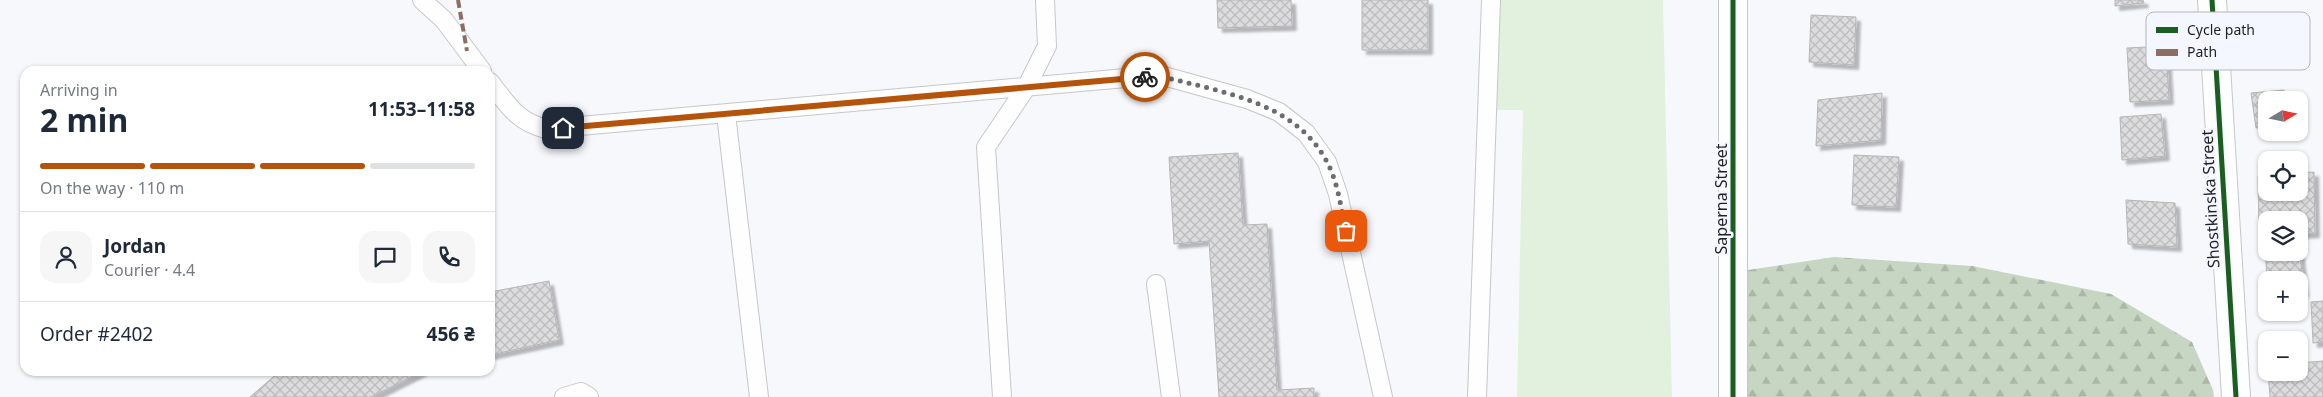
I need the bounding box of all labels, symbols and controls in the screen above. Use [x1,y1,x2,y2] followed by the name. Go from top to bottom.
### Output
[2146,12,2310,70] legend
[2187,20,2255,39] text: Cycle path
[2187,42,2217,61] text: Path
[1120,52,1170,102] courier
[1131,63,1159,91] icon: bike
[40,79,118,101] text: Arriving in
[2258,91,2308,141] north arrow
[2258,91,2308,381] map controls
[368,96,475,122] text: 11:53–11:58
[40,98,128,141] text: 2 min
[542,107,584,149] pin
[549,114,577,142] icon: home
[2195,129,2225,269] street label: Shostkinska Street
[1710,143,1732,254] street label: Saperna Street
[2258,151,2308,201] button: locate
[40,177,184,199] text: On the way · 110 m
[1325,210,1367,252] pin
[2258,211,2308,261] button: layers
[1332,217,1360,245] icon: bag
[40,231,92,283] button: person
[359,231,411,283] button: chat
[423,231,475,283] button: phone
[104,233,166,259] text: Jordan
[104,259,195,281] text: Courier · 4.4
[2258,271,2308,321] button: +
[40,321,153,347] text: Order #2402
[427,321,475,347] text: 456 ₴
[2258,331,2308,381] button: −

